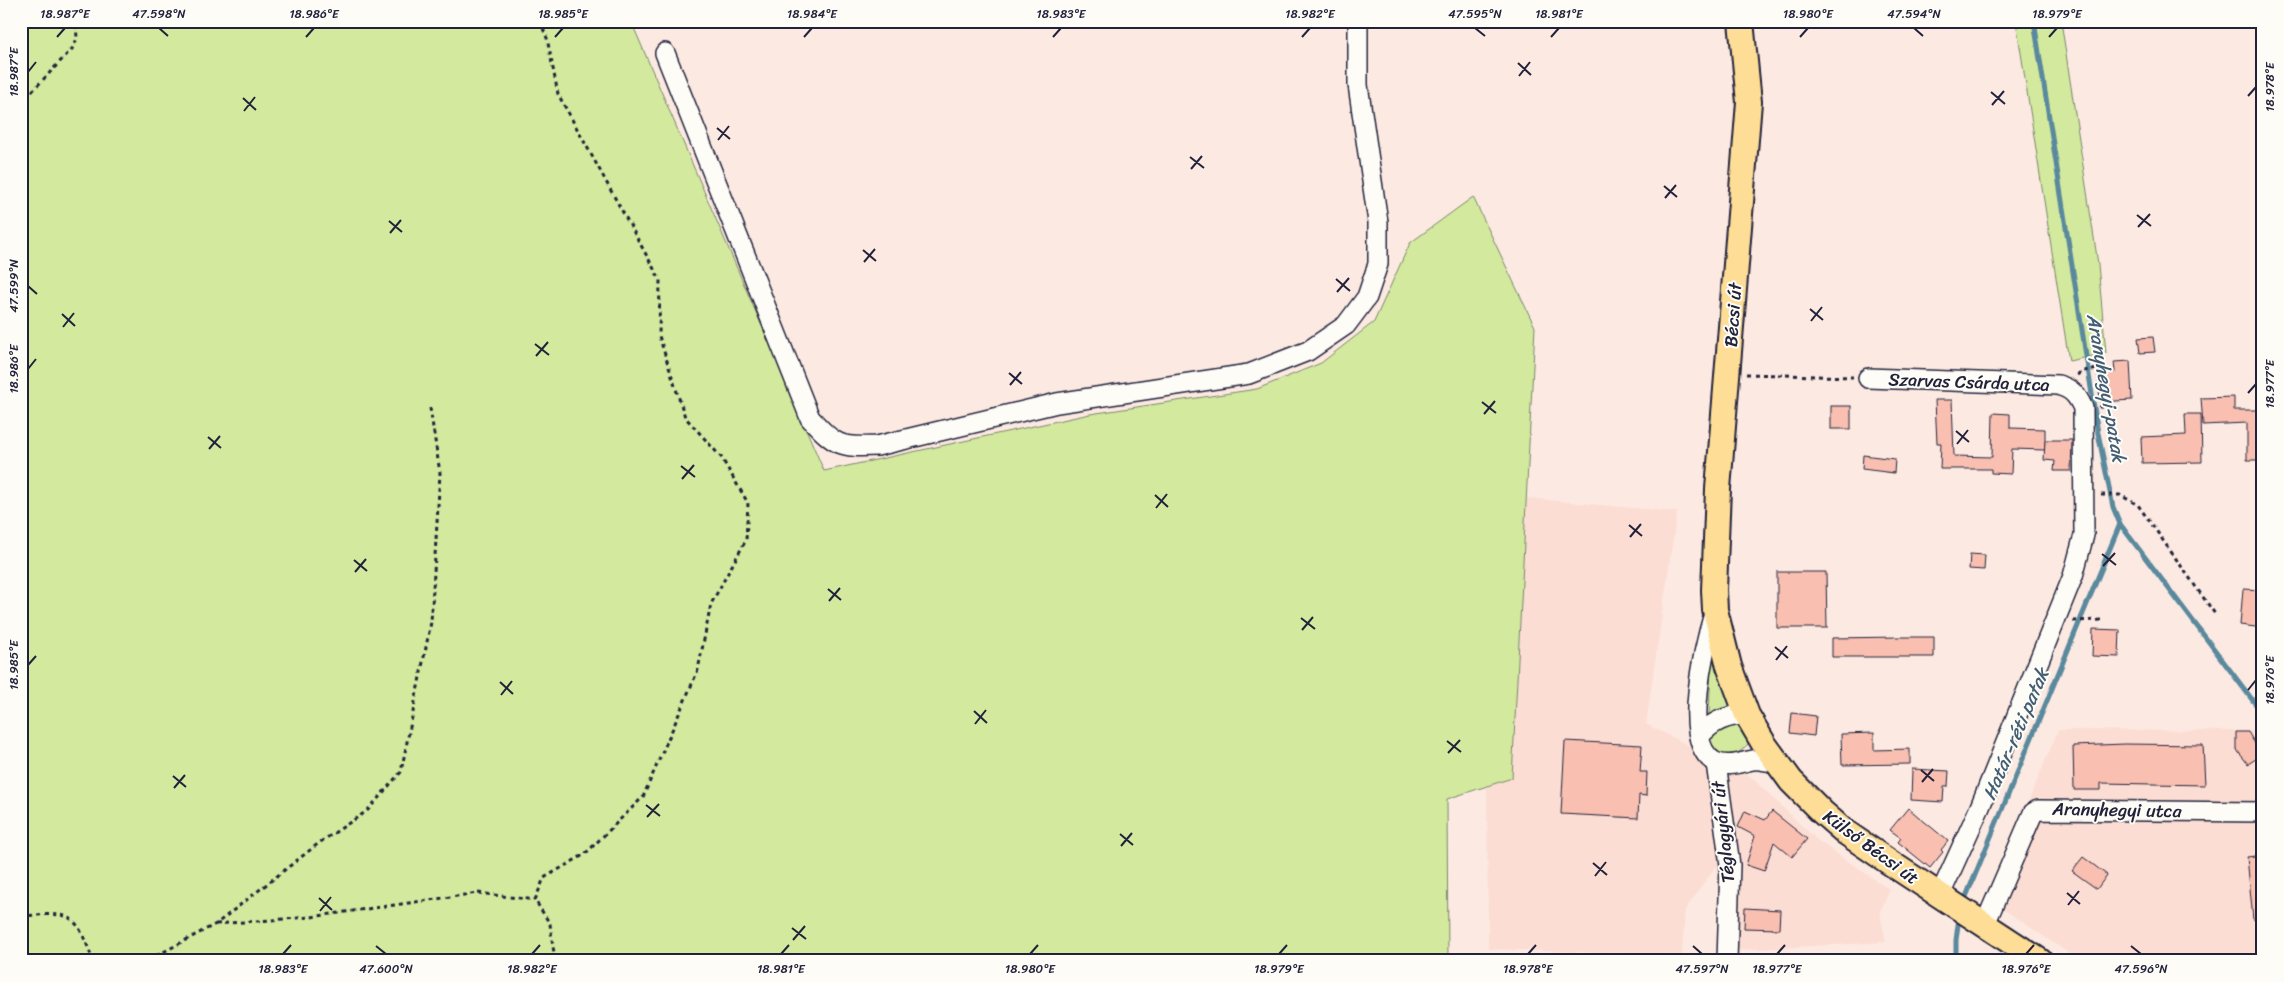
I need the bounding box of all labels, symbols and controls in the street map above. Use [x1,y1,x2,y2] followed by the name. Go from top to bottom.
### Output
[40,3,91,25] text: 18.987°E
[132,3,186,25] text: 47.598°N
[289,3,340,25] text: 18.986°E
[538,3,589,25] text: 18.985°E
[787,3,838,25] text: 18.984°E
[1037,3,1087,25] text: 18.983°E
[1285,3,1336,25] text: 18.982°E
[1448,3,1502,25] text: 47.595°N
[1535,3,1584,25] text: 18.981°E
[1783,3,1834,25] text: 18.980°E
[1887,3,1941,25] text: 47.594°N
[2032,3,2083,25] text: 18.979°E
[3,46,25,97] text: 18.987°E
[2259,61,2281,112] text: 18.978°E
[3,259,25,313] text: 47.599°N
[1715,281,1751,348] street label: Bécsi út
[2077,310,2136,466] water label: Aranyhegyi-patak
[3,343,25,394] text: 18.986°E
[2259,358,2281,408] text: 18.977°E
[1888,363,2050,401] street label: Szarvas Csárda utca
[3,639,25,690] text: 18.985°E
[2259,654,2281,704] text: 18.976°E
[1973,660,2059,805] water label: Határ-réti patak
[1702,779,1744,885] street label: Téglagyári út
[2051,793,2183,827] street label: Aranyhegyi utca
[1816,801,1926,893] street label: Külső Bécsi út
[259,958,309,980] text: 18.983°E
[359,958,413,980] text: 47.600°N
[507,958,558,980] text: 18.982°E
[757,958,806,980] text: 18.981°E
[1005,958,1056,980] text: 18.980°E
[1254,958,1305,980] text: 18.979°E
[1503,958,1554,980] text: 18.978°E
[1676,958,1729,980] text: 47.597°N
[1753,958,1803,980] text: 18.977°E
[2002,958,2052,980] text: 18.976°E
[2115,958,2168,980] text: 47.596°N

